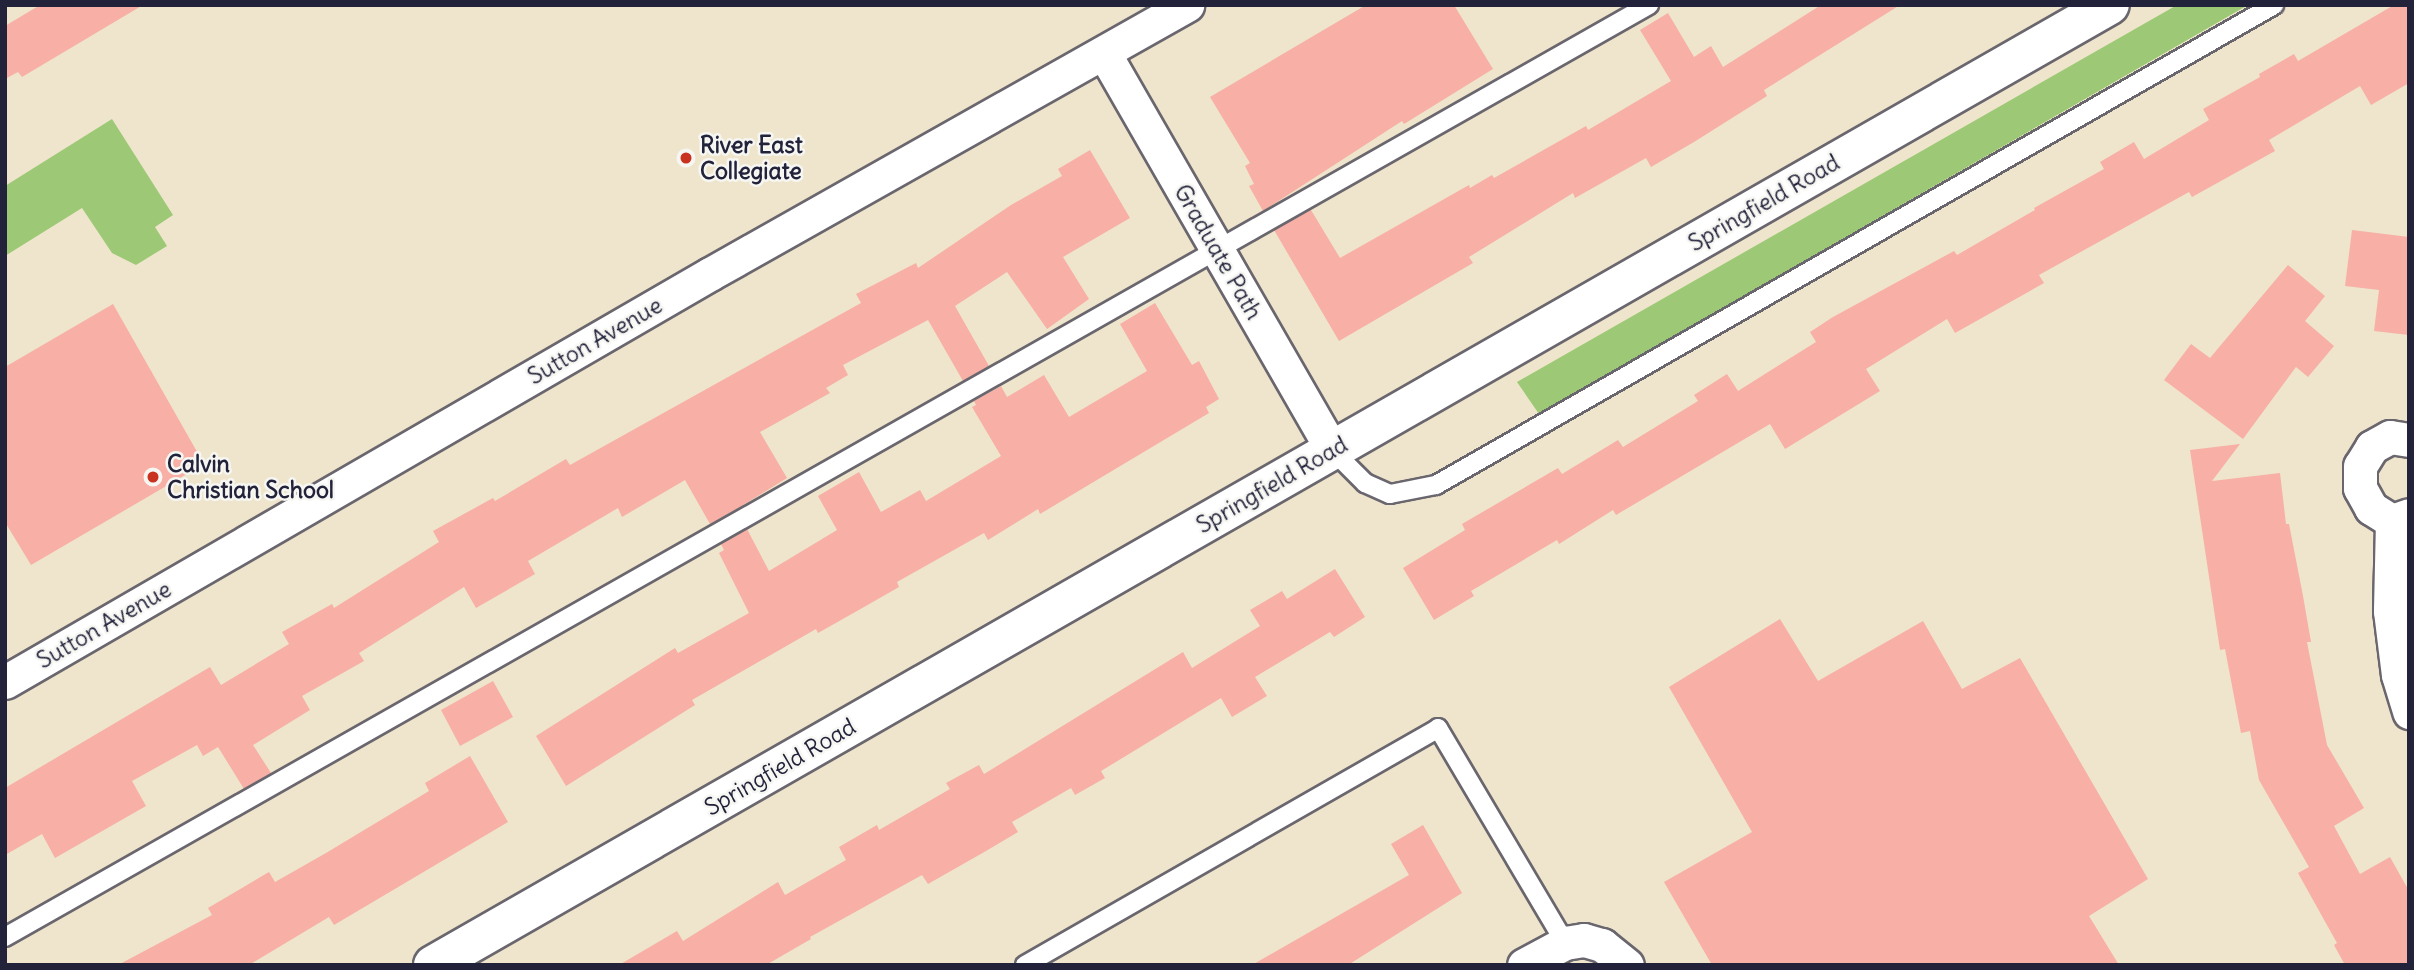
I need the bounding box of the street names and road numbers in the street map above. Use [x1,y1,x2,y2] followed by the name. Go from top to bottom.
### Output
[1684,149,1844,257] street label: Springfield Road
[1168,179,1268,325] street label: Graduate Path
[523,291,667,391] street label: Sutton Avenue
[1192,431,1352,539] street label: Springfield Road
[32,575,176,675] street label: Sutton Avenue
[700,713,860,821] street label: Springfield Road

